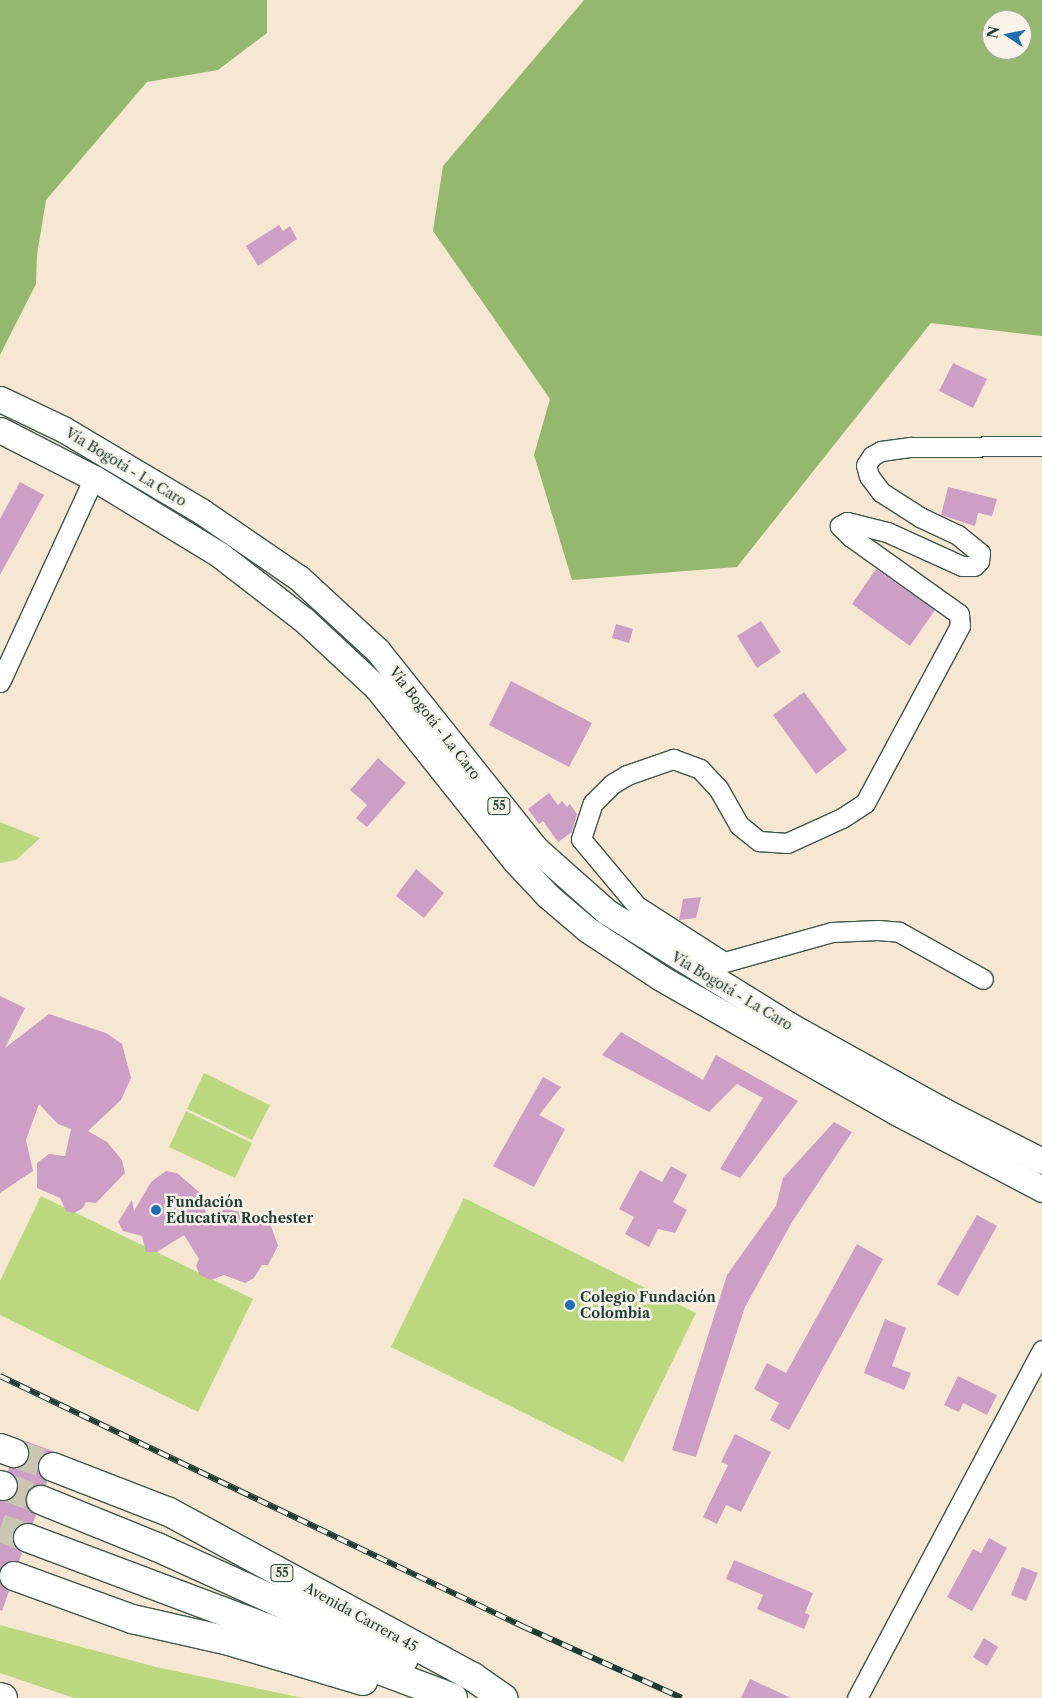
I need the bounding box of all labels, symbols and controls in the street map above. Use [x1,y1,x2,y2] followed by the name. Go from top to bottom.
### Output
[982,10,1032,60] north arrow
[983,25,1003,40] text: N
[62,424,190,510] street label: Vía Bogotá - La Caro
[386,663,484,783] street label: Vía Bogotá - La Caro
[486,796,512,816] road number: 55
[668,948,796,1034] street label: Vía Bogotá - La Caro
[166,1194,313,1226] place label: Fundación Educativa Rochester
[150,1204,162,1216] marker: Fundación Educativa Rochester
[580,1289,716,1321] place label: Colegio Fundación Colombia
[564,1299,576,1311] marker: Colegio Fundación Colombia
[270,1564,294,1582] road number: 55
[301,1579,421,1655] street label: Avenida Carrera 45

